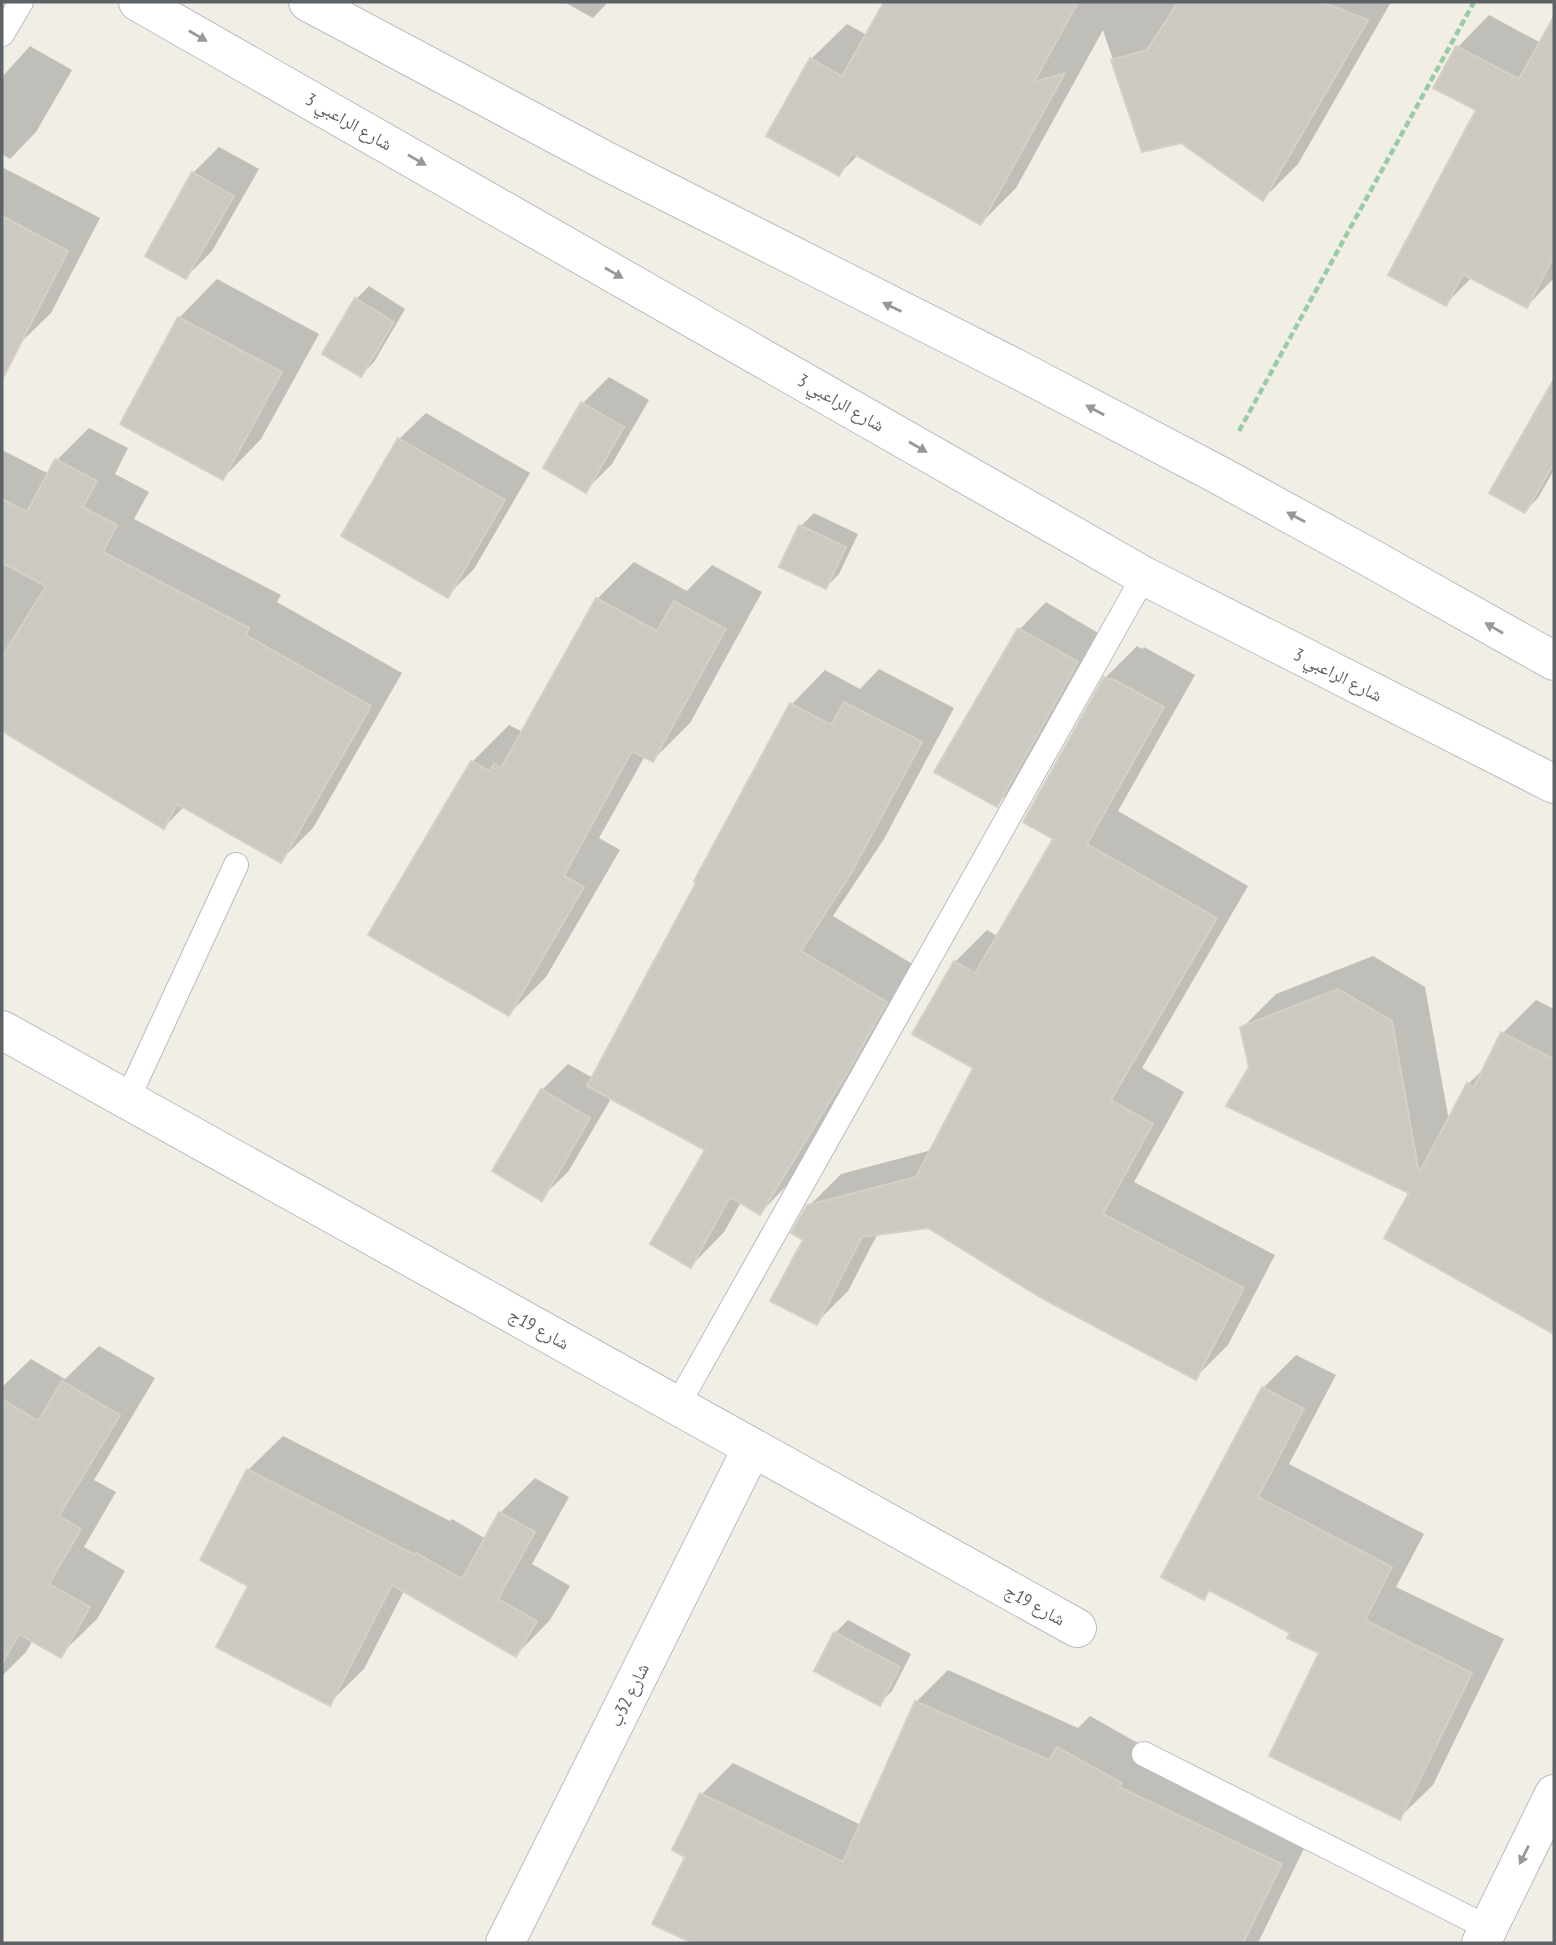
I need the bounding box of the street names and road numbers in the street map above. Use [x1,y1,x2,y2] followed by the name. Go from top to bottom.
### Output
[300,88,397,159] street label: شارع الراعبي 3
[792,369,889,440] street label: شارع الراعبي 3
[1288,642,1386,710] street label: شارع الراعبي 3
[504,1303,574,1355] street label: شارع 19ج
[1000,1579,1070,1631] street label: شارع 19ج
[603,1659,654,1730] street label: شارع 32ب

